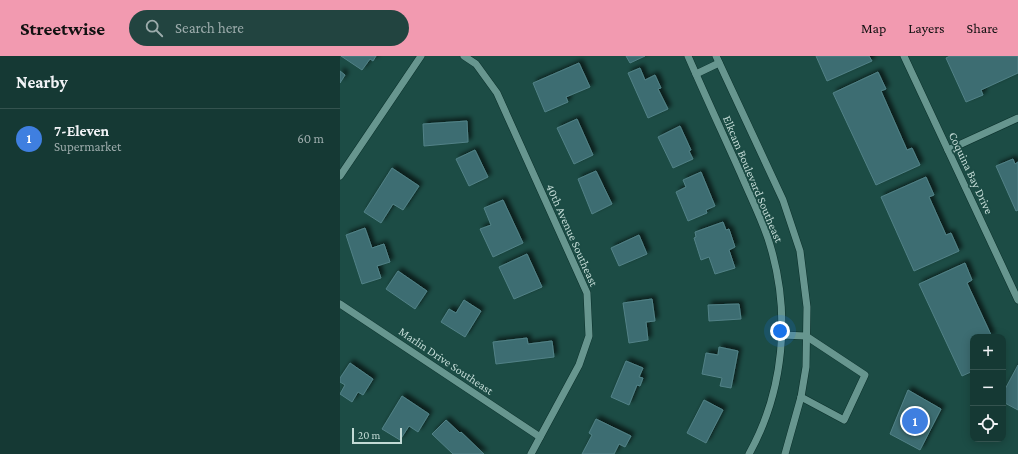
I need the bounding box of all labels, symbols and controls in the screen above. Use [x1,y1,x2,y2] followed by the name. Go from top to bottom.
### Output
[129,10,409,46] search box
[143,17,165,39] icon: search
[20,18,105,39] text: Streetwise
[175,20,244,36] text: Search here
[861,20,886,36] text: Map
[908,20,945,36] text: Layers
[967,20,998,36] text: Share
[16,73,68,92] text: Nearby
[720,113,787,245] street label: Elkcam Boulevard Southeast
[54,123,109,139] text: 7-Eleven
[946,130,996,216] street label: Coquina Bay Drive
[27,131,31,146] text: 1
[297,131,324,146] text: 60 m
[54,139,121,154] text: Supermarket
[543,181,601,289] street label: 40th Avenue Southeast
[770,321,790,341] your location
[396,324,497,398] street label: Marlin Drive Southeast
[970,334,1006,442] map controls
[970,334,1006,370] button: +
[970,370,1006,406] button: −
[902,406,928,436] pin: 1
[970,406,1006,442] button: locate
[352,426,402,445] scale bar
[358,429,380,441] text: 20 m

